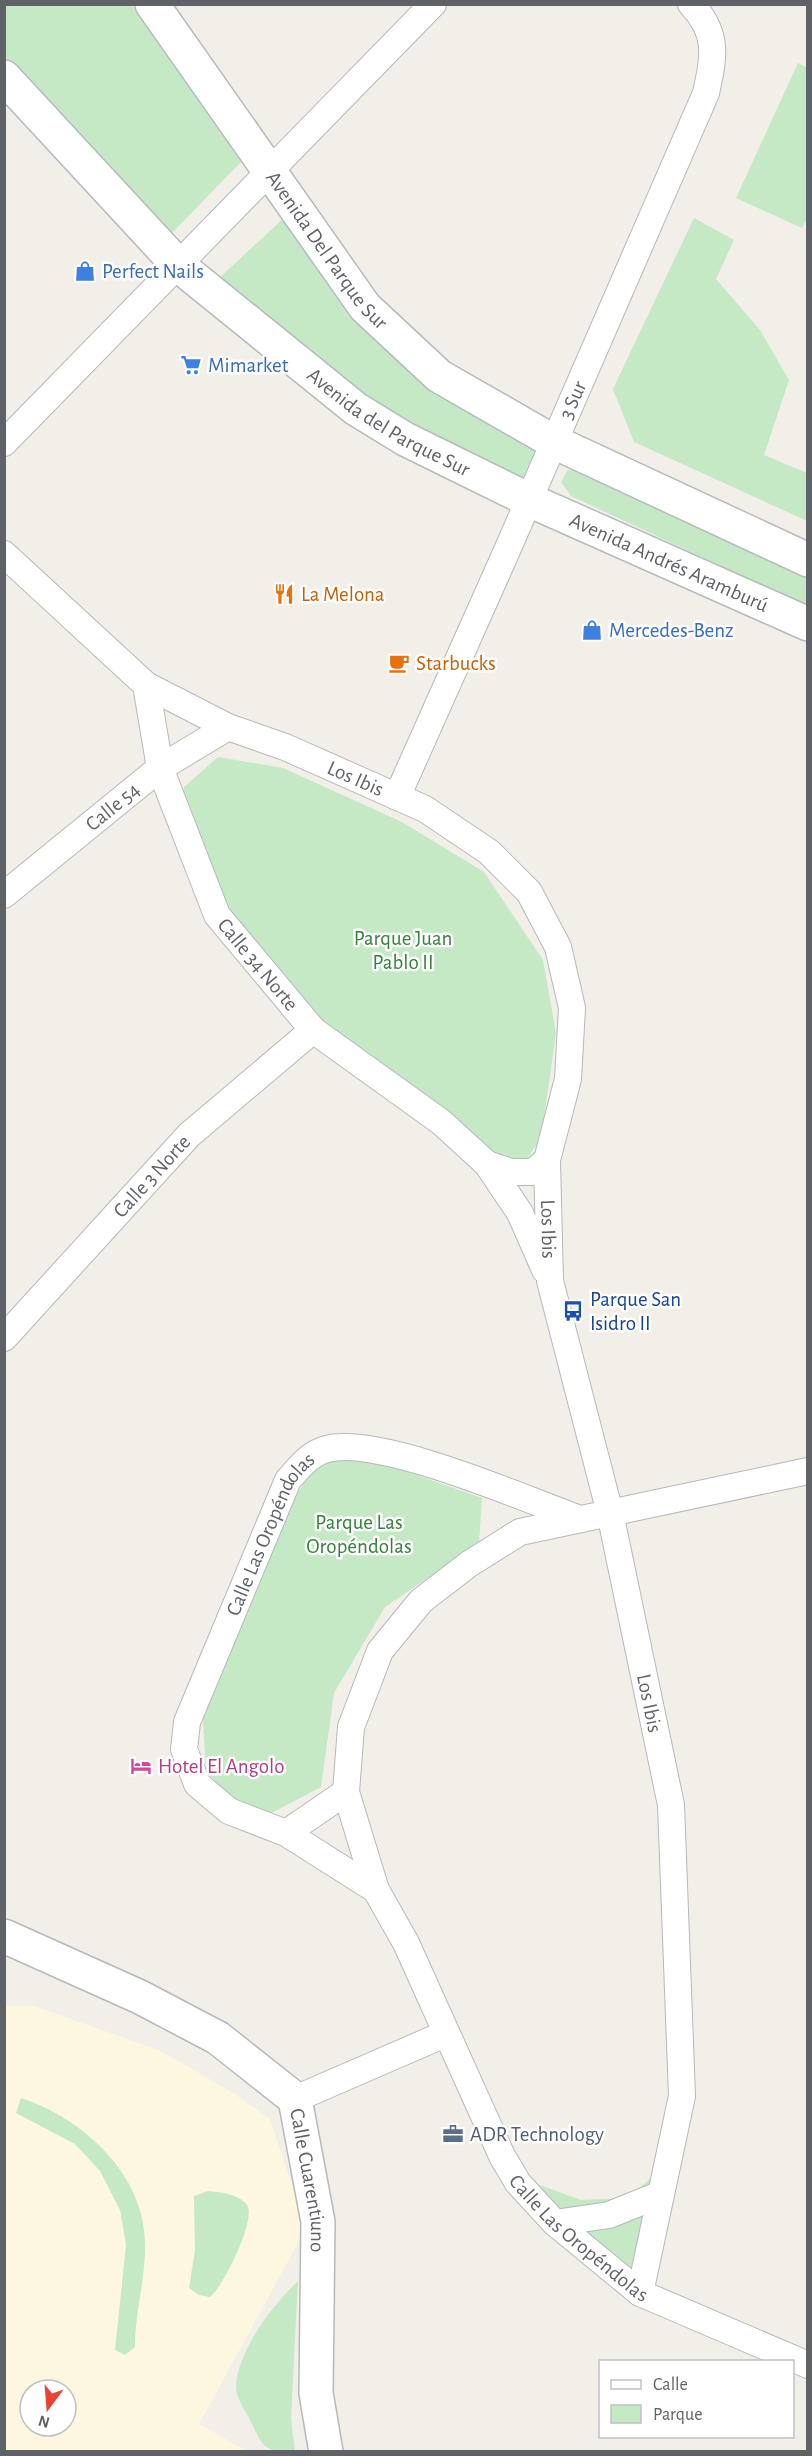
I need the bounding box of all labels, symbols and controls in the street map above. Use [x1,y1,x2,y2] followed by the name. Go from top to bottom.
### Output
[262,167,392,333] street label: Avenida Del Parque Sur
[73,259,97,283] shop icon: Perfect Nails
[102,261,204,282] place label: Perfect Nails
[179,353,203,377] supermarket icon: Mimarket
[208,355,289,376] place label: Mimarket
[304,364,474,480] street label: Avenida del Parque Sur
[555,378,590,422] street label: 3 Sur
[567,509,772,616] street label: Avenida Andrés Aramburú
[272,582,296,606] restaurant icon: La Melona
[301,584,385,605] place label: La Melona
[580,618,604,642] shop icon: Mercedes-Benz
[609,620,734,641] place label: Mercedes-Benz
[387,651,411,675] cafe icon: Starbucks
[416,653,496,674] place label: Starbucks
[324,757,387,800] street label: Los Ibis
[81,779,144,835] street label: Calle 54
[214,914,302,1014] street label: Calle 34 Norte
[354,928,452,973] park label: Parque Juan Pablo II
[109,1131,194,1221] street label: Calle 3 Norte
[537,1199,560,1259] street label: Los Ibis
[590,1289,681,1334] place label: Parque San Isidro II
[561,1299,585,1323] bus stop icon: Parque San Isidro II
[222,1448,318,1619] street label: Calle Las Oropéndolas
[306,1512,412,1557] park label: Parque Las Oropéndolas
[633,1672,666,1734] street label: Los Ibis
[129,1754,153,1778] hotel icon: Hotel El Angolo
[158,1756,285,1777] place label: Hotel El Angolo
[286,2107,329,2252] street label: Calle Cuarentiuno
[441,2122,465,2146] office icon: ADR Technology
[470,2124,604,2145] place label: ADR Technology
[505,2171,651,2306] street label: Calle Las Oropéndolas
[599,2360,794,2438] legend
[653,2376,688,2394] text: Calle
[18,2378,78,2438] north arrow
[653,2406,702,2424] text: Parque
[37,2412,52,2431] text: N

